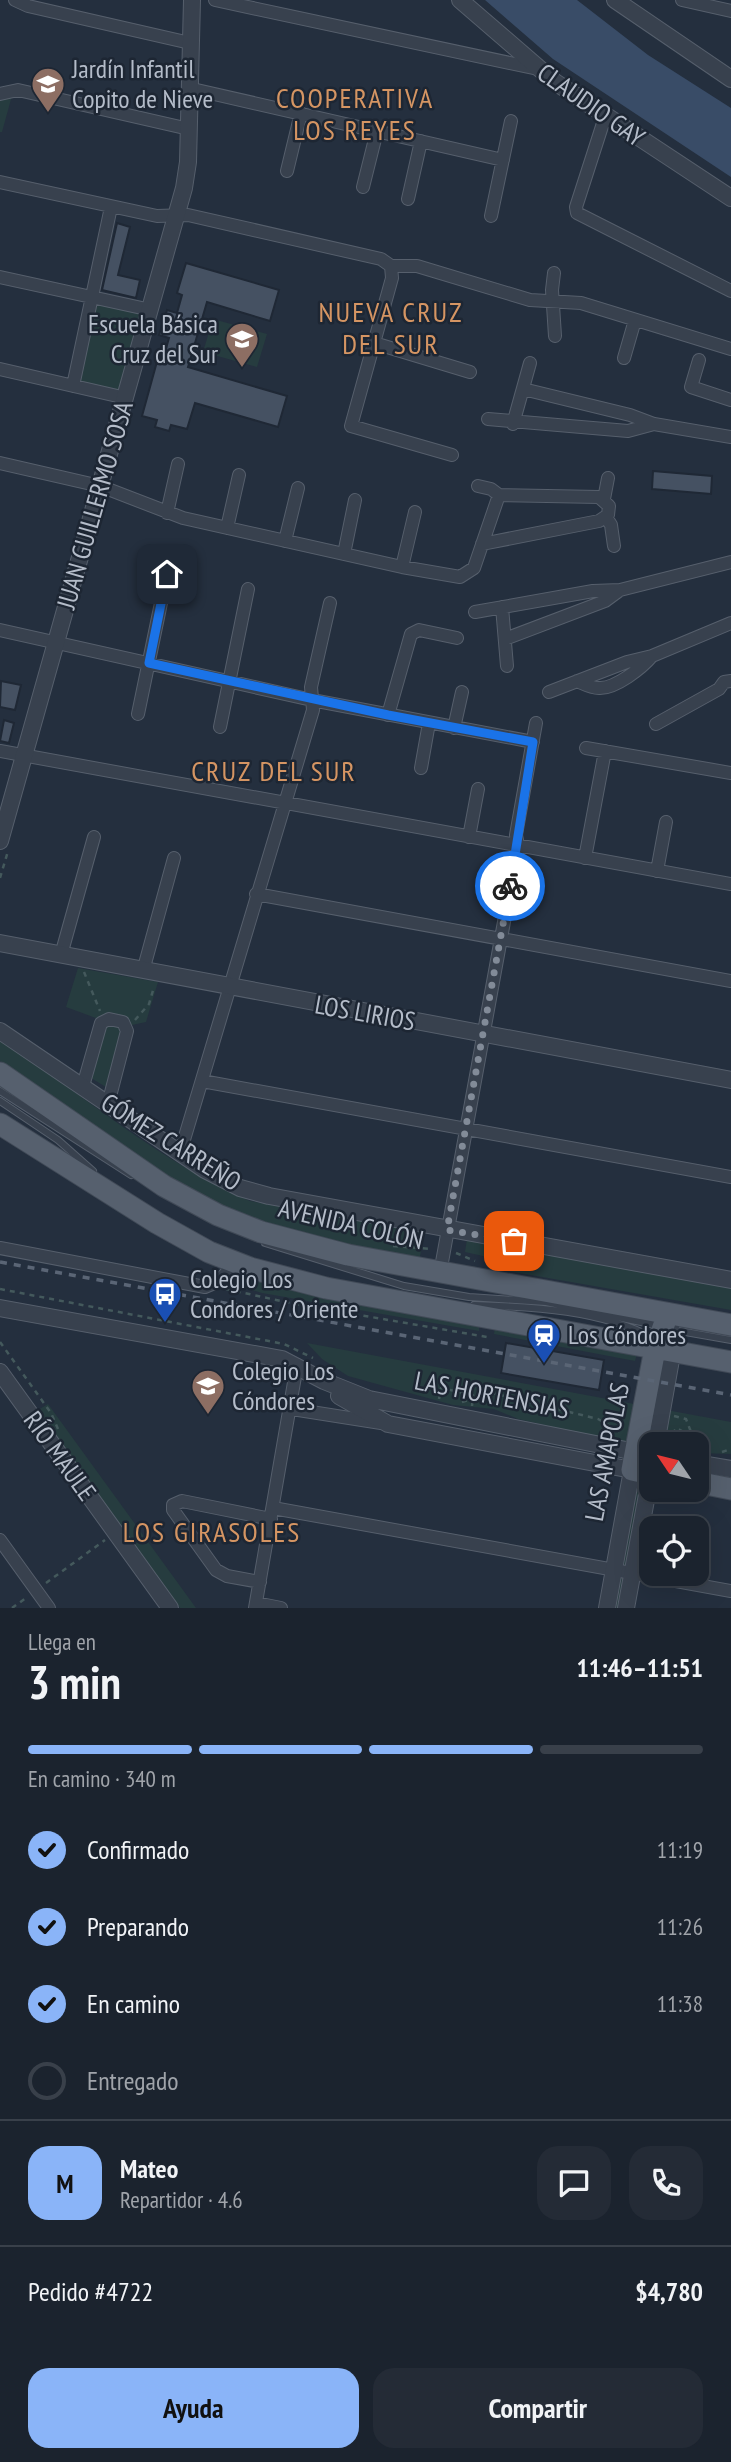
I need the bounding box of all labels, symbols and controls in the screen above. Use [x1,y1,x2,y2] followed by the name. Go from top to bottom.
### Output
[71,52,213,115] place label: Jardín Infantil Copito de Nieve
[531,56,652,154] street label: CLAUDIO GAY
[29,65,67,114] school or university icon: Jardín Infantil Copito de Nieve
[276,79,434,148] district label: COOPERATIVA LOS REYES
[319,293,463,362] district label: NUEVA CRUZ DEL SUR
[88,307,218,370] place label: Escuela Básica Cruz del Sur
[223,320,261,369] school or university icon: Escuela Básica Cruz del Sur
[49,397,140,613] street label: JUAN GUILLERMO SOSA
[137,544,197,604] pin
[148,555,186,593] icon: home
[191,752,357,789] district label: CRUZ DEL SUR
[475,851,545,921] courier
[491,867,529,905] icon: bike
[312,987,418,1038] street label: LOS LIRIOS
[95,1085,247,1198] street label: GÓMEZ CARREÑO
[275,1191,427,1256] street label: AVENIDA COLÓN
[484,1211,544,1271] pin
[495,1222,533,1260] icon: bag
[190,1262,359,1325] place label: Colegio Los Condores / Oriente
[146,1275,184,1324] bus stop icon: Colegio Los Condores / Oriente
[525,1316,563,1365] station icon: Los Cóndores
[568,1318,686,1351] place label: Los Cóndores
[232,1354,334,1417] place label: Colegio Los Cóndores
[412,1363,572,1426] street label: LAS HORTENSIAS
[189,1367,227,1416] school or university icon: Colegio Los Cóndores
[577,1380,636,1524] street label: LAS AMAPOLAS
[17,1404,104,1507] street label: RÍO MAULE
[639,1432,709,1502] north arrow
[639,1432,709,1586] map controls
[123,1513,301,1550] district label: LOS GIRASOLES
[639,1516,709,1586] button: locate
[28,1627,96,1656] text: Llega en
[576,1651,703,1684] text: 11:46–11:51
[28,1652,121,1712] text: 3 min
[28,1764,176,1793] text: En camino · 340 m
[28,1831,66,1869] icon: check
[87,1833,189,1866] text: Confirmado
[657,1835,703,1864] text: 11:19
[28,1908,66,1946] icon: check
[87,1910,189,1943] text: Preparando
[657,1912,703,1941] text: 11:26
[28,1985,66,2023] icon: check
[87,1987,180,2020] text: En camino
[657,1989,703,2018] text: 11:38
[87,2064,179,2097] text: Entregado
[537,2146,611,2220] button: chat
[629,2146,703,2220] button: phone
[120,2152,178,2185] text: Mateo
[56,2167,74,2200] text: M
[120,2185,243,2214] text: Repartidor · 4.6
[28,2275,153,2308] text: Pedido #4722
[635,2275,703,2308] text: $4,780
[28,2368,359,2448] button: Ayuda
[373,2368,703,2448] button: Compartir

